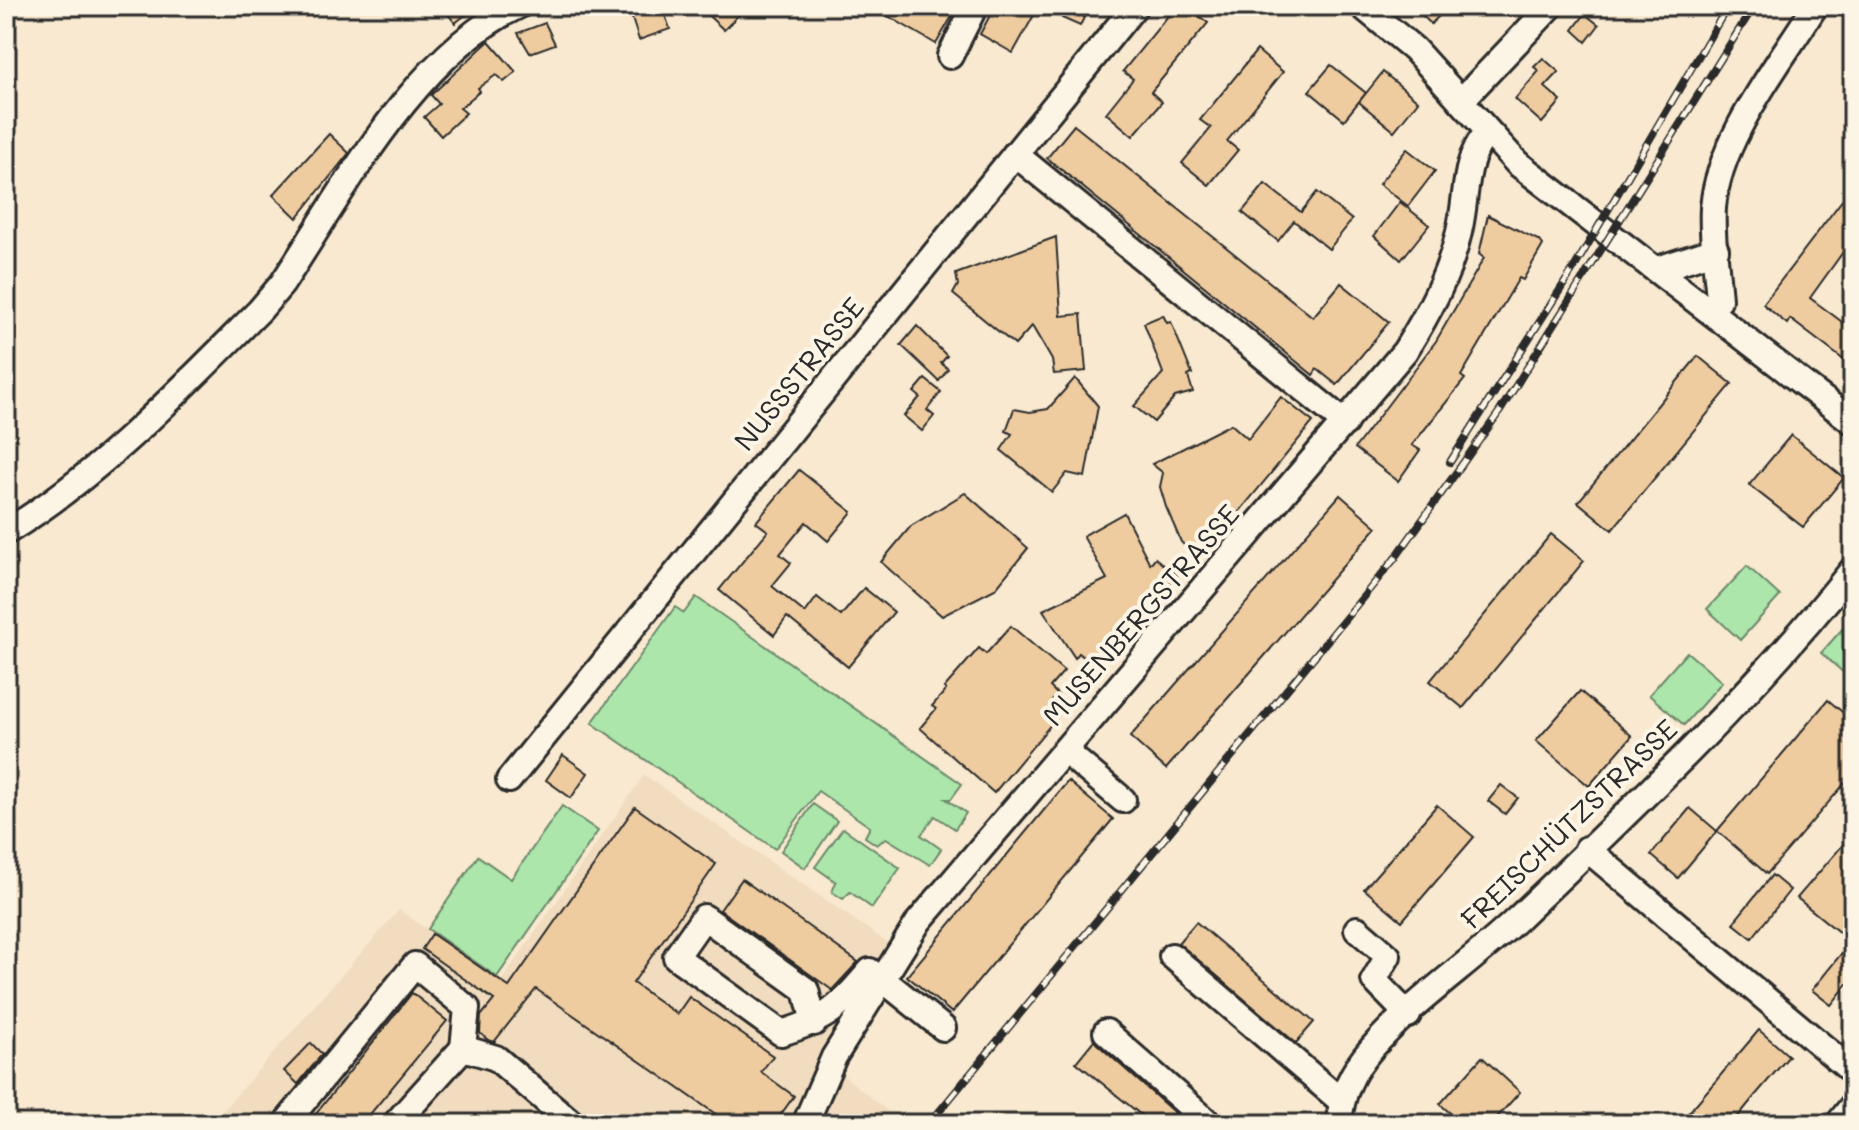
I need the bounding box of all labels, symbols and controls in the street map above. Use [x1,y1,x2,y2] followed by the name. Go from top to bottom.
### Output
[725,289,871,457] street label: NUSSSTRASSE
[1034,496,1246,733] street label: MUSENBERGSTRASSE
[1453,711,1684,936] street label: FREISCHÜTZSTRASSE

